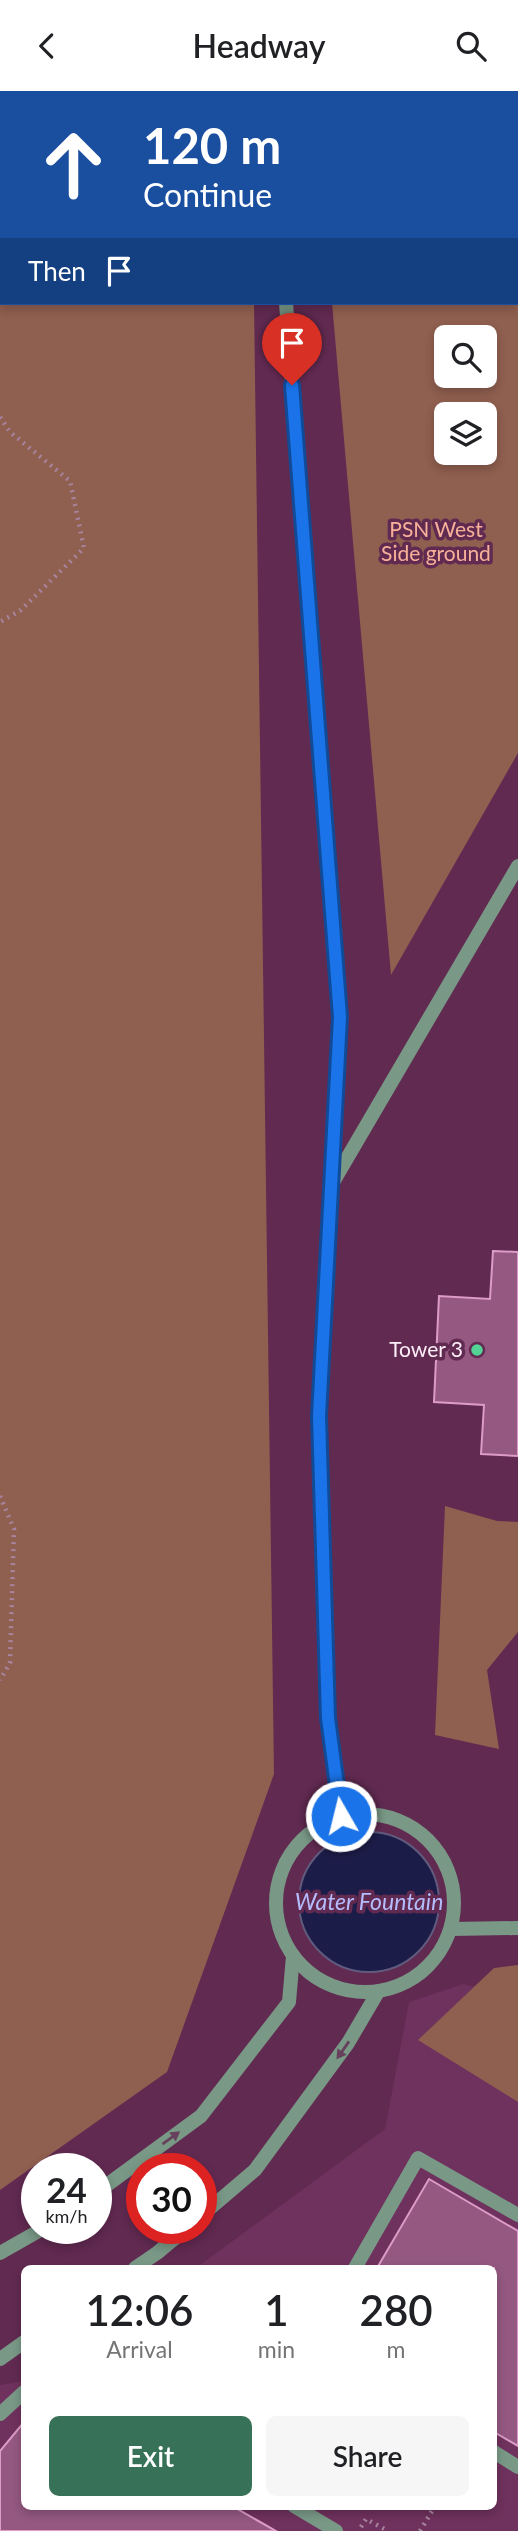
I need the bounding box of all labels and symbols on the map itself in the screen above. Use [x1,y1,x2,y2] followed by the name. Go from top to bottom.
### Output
[262,313,322,385] pin
[381,516,491,565] park label: PSN West Side ground
[389,1336,463,1361] place label: Tower 3
[469,1342,485,1358] marker: Tower 3
[304,1779,378,1853] position arrow
[295,1887,443,1915] water label: Water Fountain
[336,2041,350,2059] one-way arrow
[162,2131,180,2145] one-way arrow
[126,2153,217,2244] speed limit sign: 30

